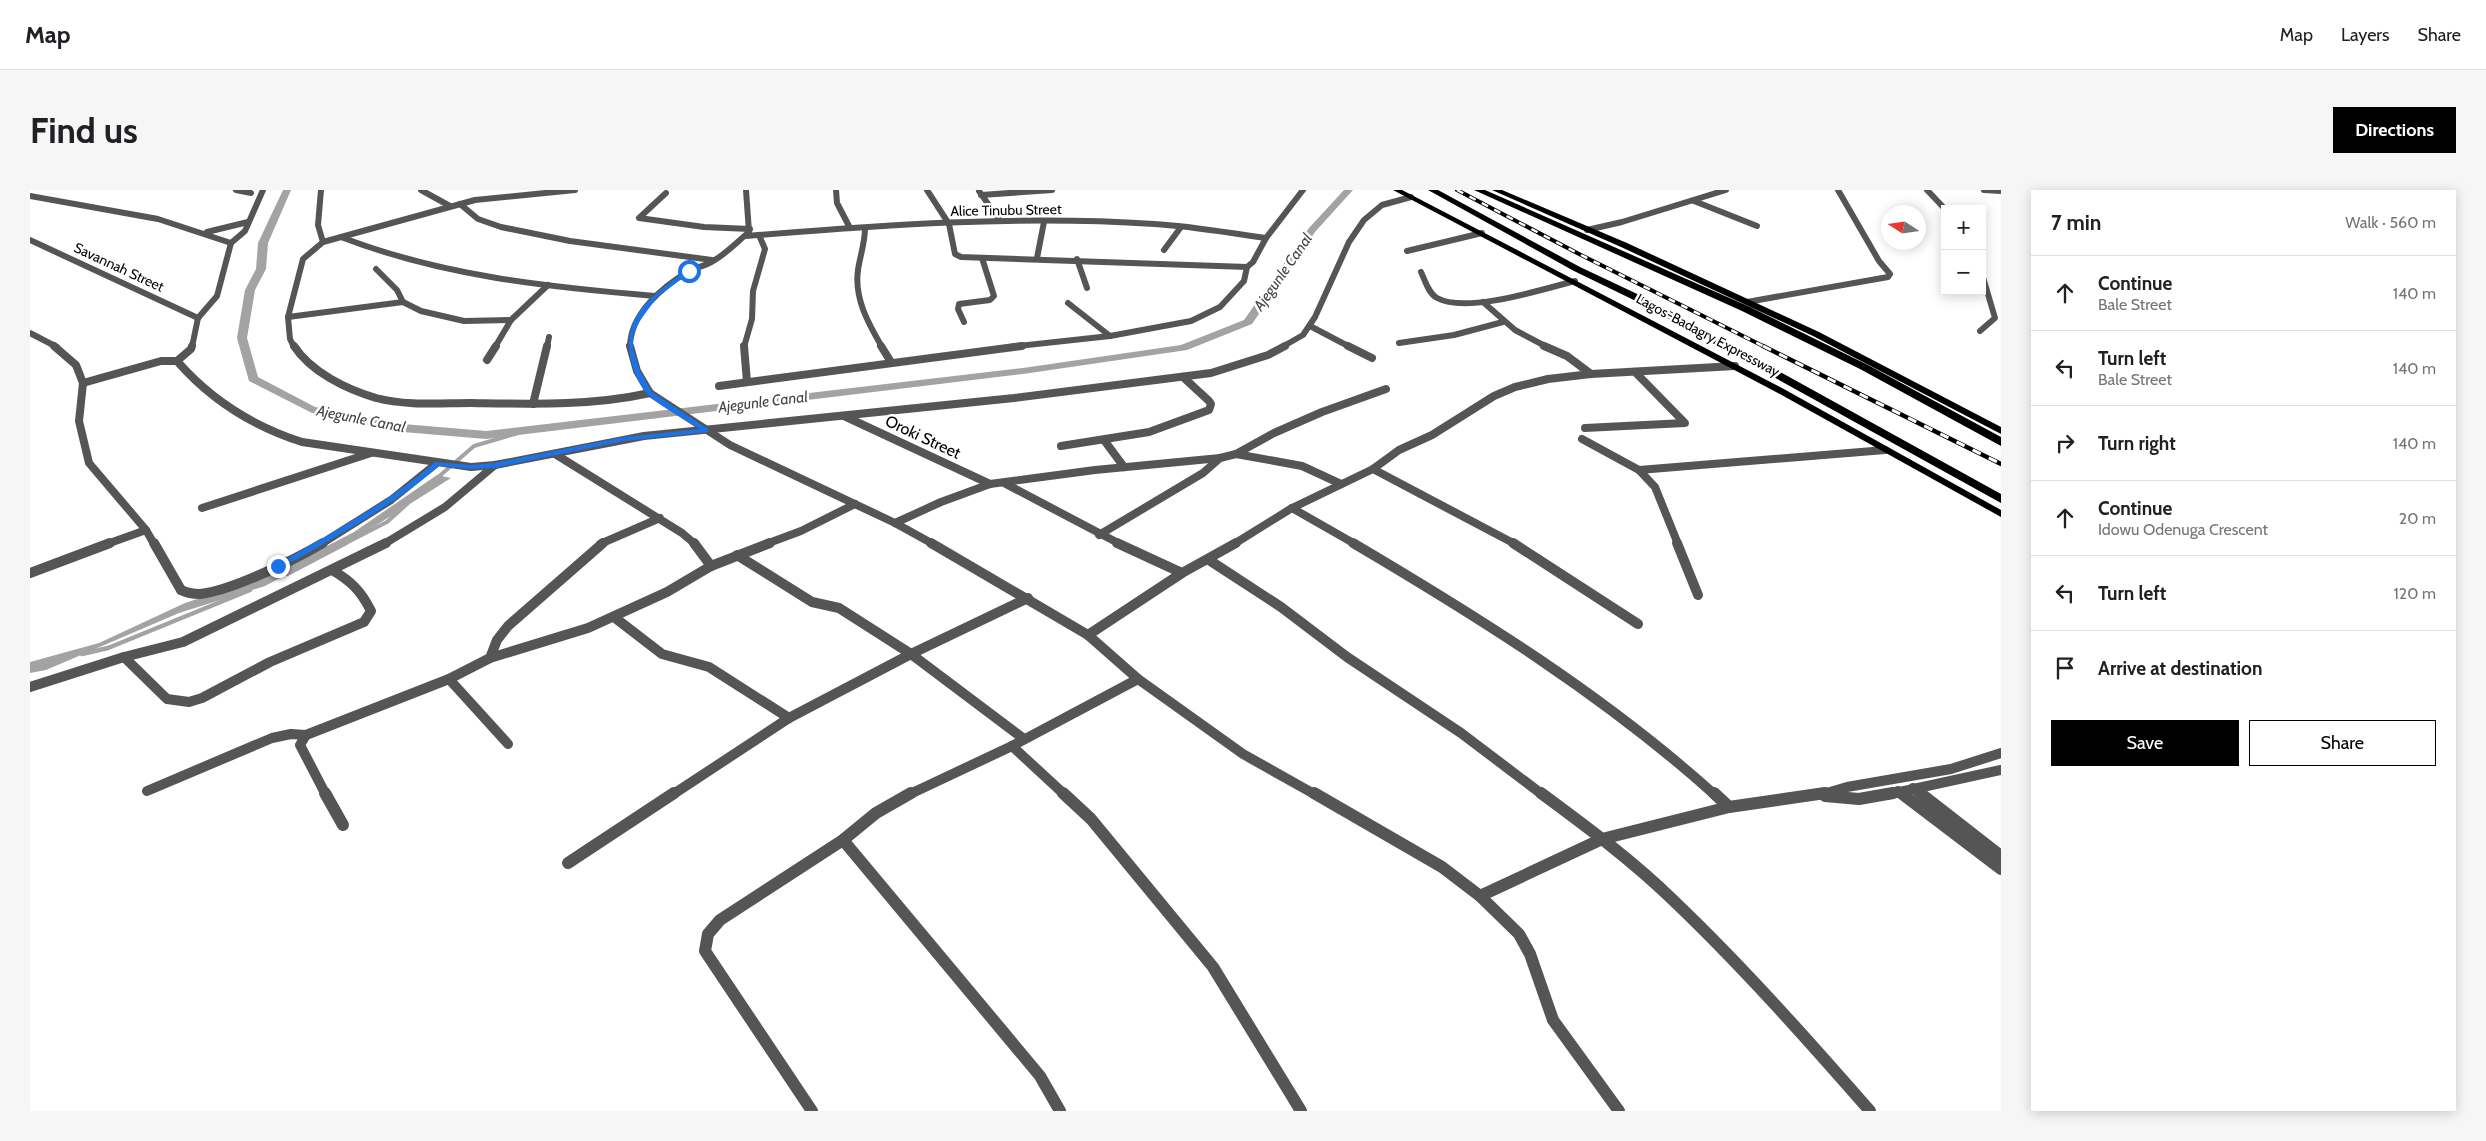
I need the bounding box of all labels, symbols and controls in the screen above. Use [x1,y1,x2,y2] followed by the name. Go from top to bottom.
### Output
[25,20,71,49] text: Map
[2280,24,2313,46] text: Map
[2341,24,2390,46] text: Layers
[2418,24,2461,46] text: Share
[2333,107,2456,153] button: Directions
[30,109,138,152] text: Find us
[950,200,1062,220] street label: Alice Tinubu Street
[1881,205,1926,250] north arrow
[1941,205,1986,295] map controls
[1941,205,1986,250] button: +
[2051,210,2101,235] text: 7 min
[2345,213,2436,232] text: Walk · 560 m
[1249,230,1316,315] water label: Ajegunle Canal
[71,238,167,296] street label: Savannah Street
[1941,250,1986,295] button: −
[678,260,701,283] route start
[2098,272,2172,295] text: Continue
[2051,279,2079,307] icon: ahead
[2393,284,2436,303] text: 140 m
[1633,289,1783,381] street label: Lagos-Badagry Expressway
[2098,295,2172,314] text: Bale Street
[2098,347,2166,370] text: Turn left
[2051,354,2079,382] icon: left
[2393,359,2436,378] text: 140 m
[2098,370,2172,389] text: Bale Street
[716,388,809,417] water label: Ajegunle Canal
[314,401,407,436] water label: Ajegunle Canal
[882,411,964,463] street label: Oroki Street
[2051,429,2079,457] icon: right
[2098,432,2176,455] text: Turn right
[2393,434,2436,453] text: 140 m
[2098,497,2172,520] text: Continue
[2051,504,2079,532] icon: ahead
[2399,509,2436,528] text: 20 m
[2098,520,2268,539] text: Idowu Odenuga Crescent
[267,555,290,578] route end
[2051,579,2079,607] icon: left
[2098,582,2166,605] text: Turn left
[2394,584,2436,603] text: 120 m
[2051,654,2079,682] icon: arrive
[2098,657,2262,680] text: Arrive at destination
[2051,720,2239,766] button: Save
[2249,720,2436,766] button: Share

